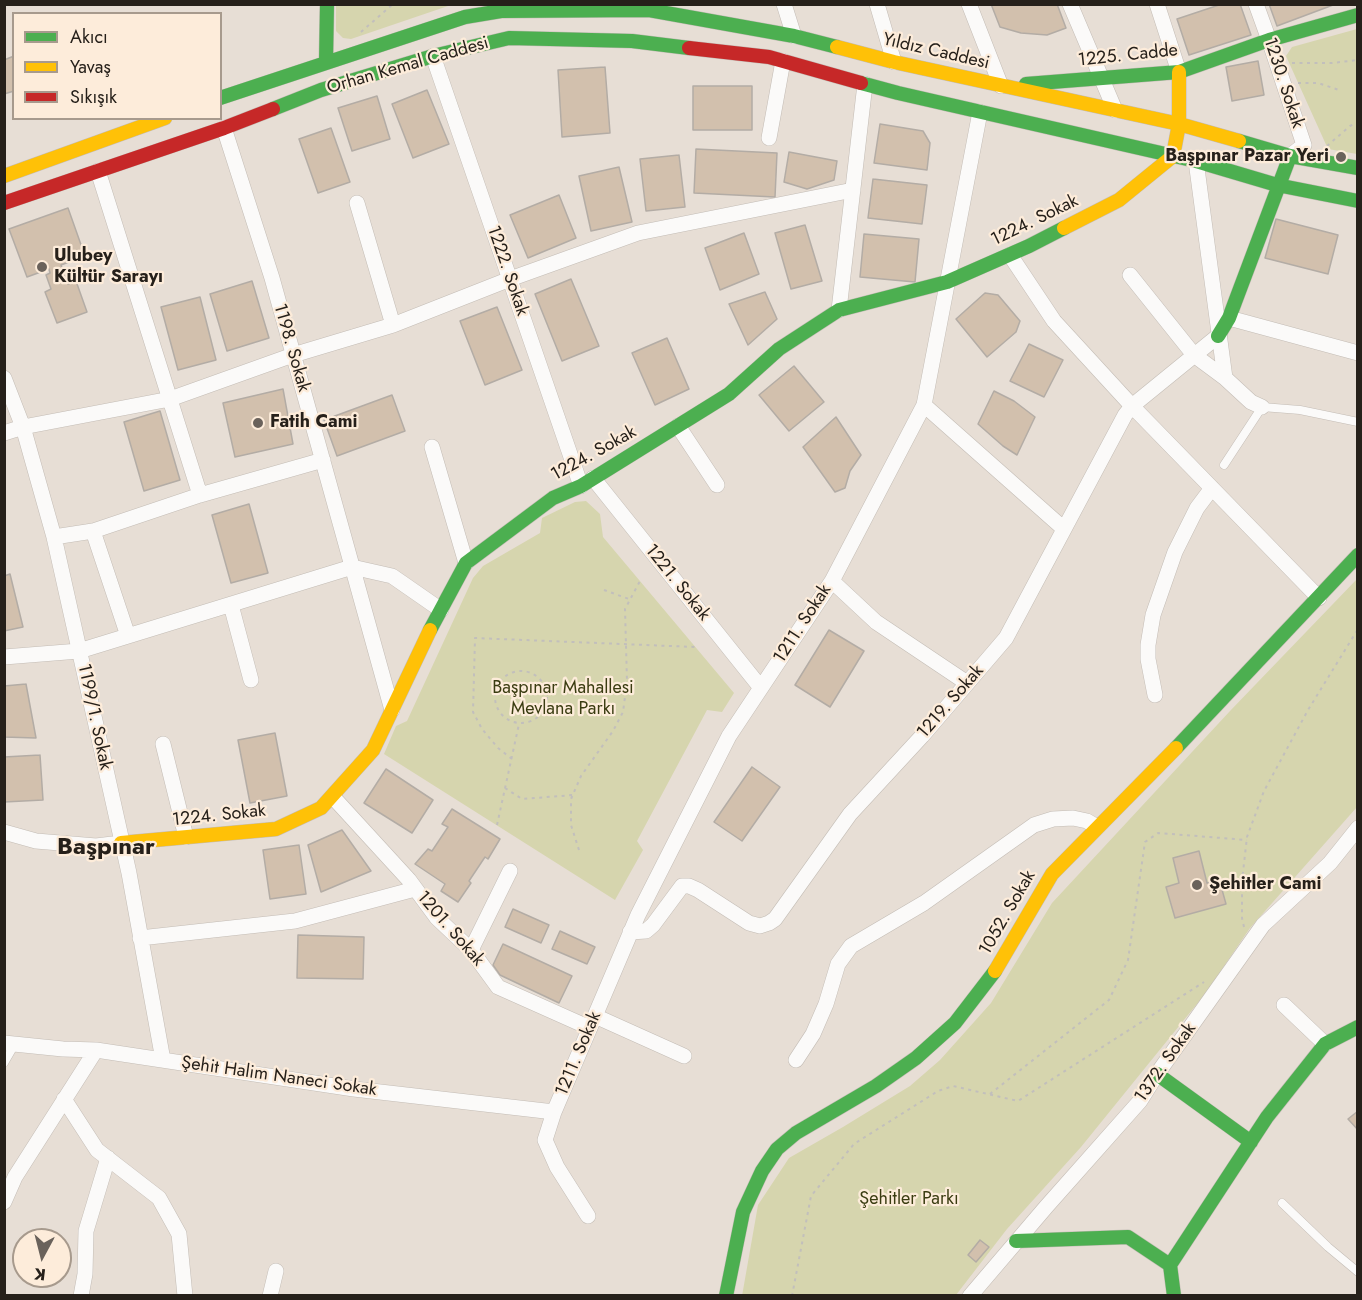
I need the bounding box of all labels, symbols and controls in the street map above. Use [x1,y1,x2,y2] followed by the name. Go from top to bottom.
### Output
[12,12,222,120] legend
[70,24,108,50] text: Akıcı
[881,29,991,75] street label: Yıldız Caddesi
[325,33,491,99] street label: Orhan Kemal Caddesi
[1258,35,1308,131] street label: 1230. Sokak
[1077,40,1179,72] street label: 1225. Cadde
[70,54,111,80] text: Yavaş
[70,84,117,110] text: Sıkışık
[1165,146,1329,168] place label: Başpınar Pazar Yeri
[1334,150,1348,164] marker: Başpınar Pazar Yeri
[988,191,1082,251] street label: 1224. Sokak
[482,223,532,319] street label: 1222. Sokak
[54,246,163,288] place label: Ulubey Kültür Sarayı
[35,260,49,274] marker: Ulubey Kültür Sarayı
[268,301,314,395] street label: 1198. Sokak
[270,412,357,434] place label: Fatih Cami
[251,416,265,430] marker: Fatih Cami
[548,422,640,486] street label: 1224. Sokak
[640,541,714,625] street label: 1221. Sokak
[770,581,836,667] street label: 1211. Sokak
[913,661,989,743] street label: 1219. Sokak
[72,662,116,772] street label: 1199/1. Sokak
[492,678,634,720] park label: Başpınar Mahallesi Mevlana Parkı
[171,800,267,832] street label: 1224. Sokak
[57,834,155,862] district label: Başpınar
[975,867,1041,959] street label: 1052. Sokak
[1209,874,1322,896] place label: Şehitler Cami
[1190,878,1204,892] marker: Şehitler Cami
[412,887,488,971] street label: 1201. Sokak
[552,1009,606,1099] street label: 1211. Sokak
[1131,1019,1201,1107] street label: 1372. Sokak
[180,1053,378,1101] street label: Şehit Halim Naneci Sokak
[859,1189,959,1211] park label: Şehitler Parkı
[12,1228,72,1288] north arrow
[33,1262,47,1286] text: K

